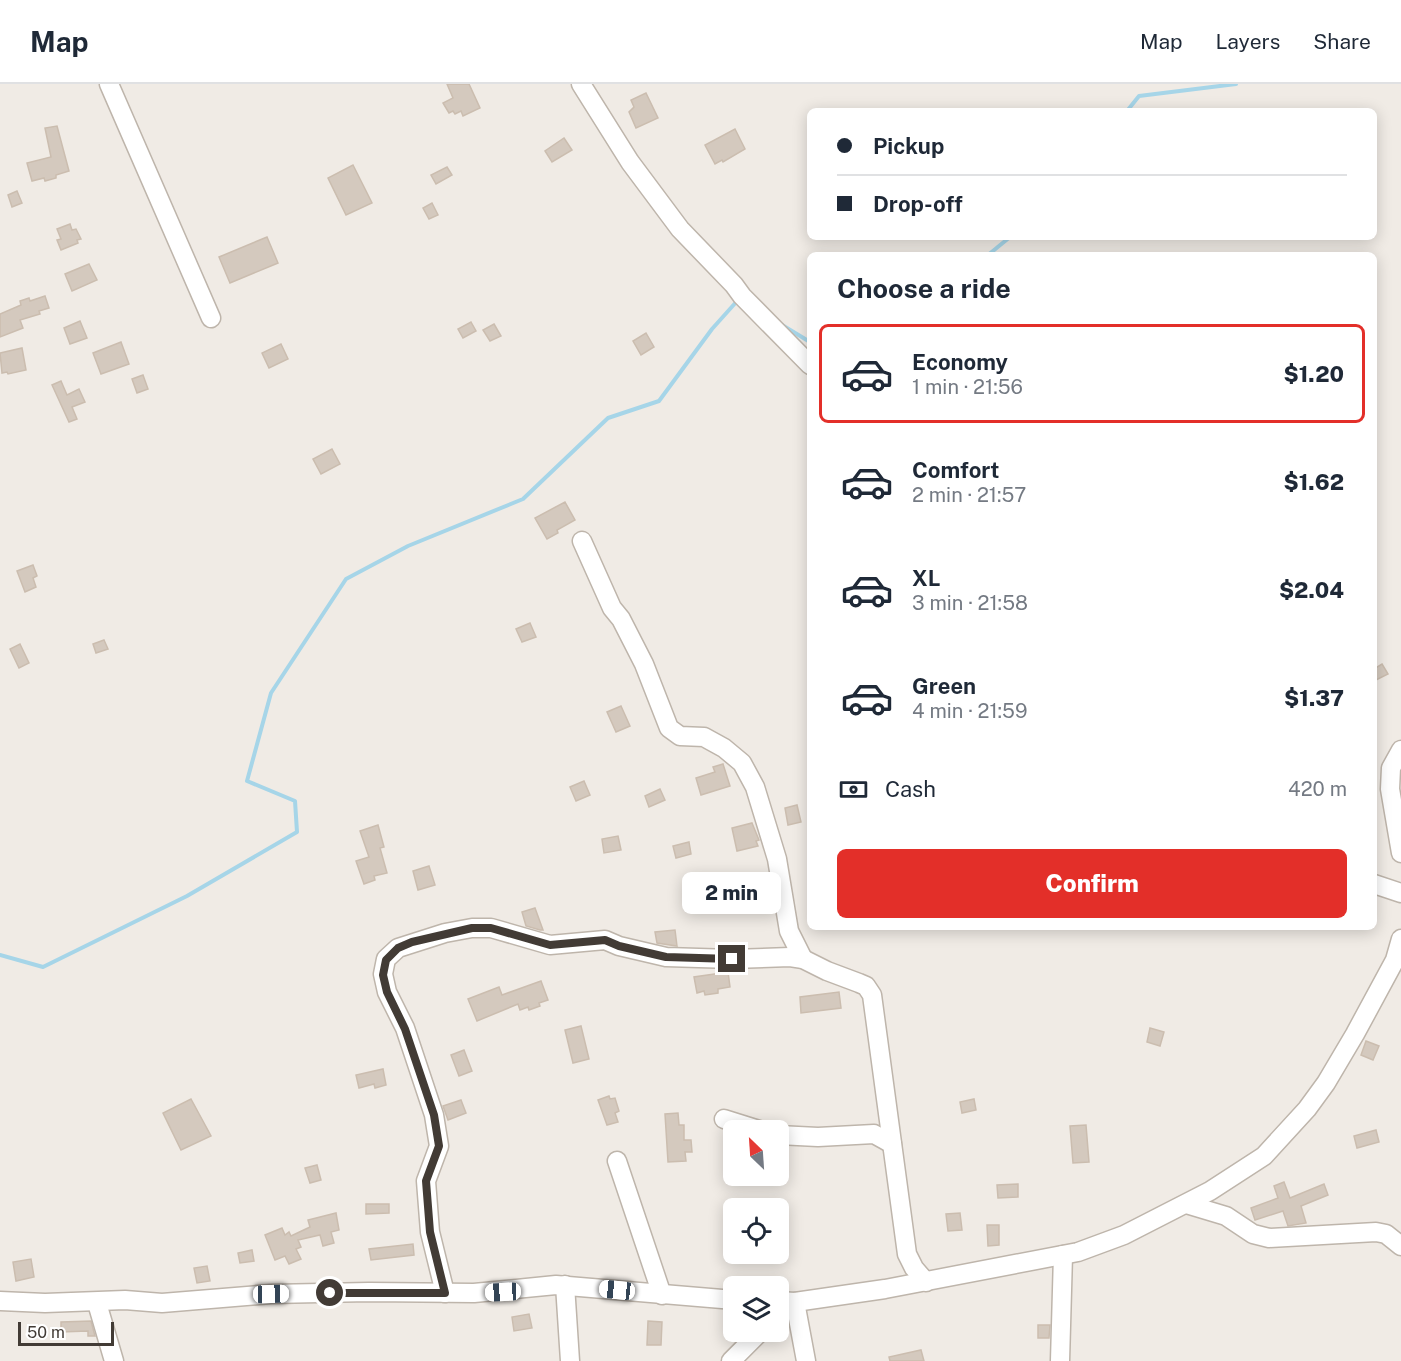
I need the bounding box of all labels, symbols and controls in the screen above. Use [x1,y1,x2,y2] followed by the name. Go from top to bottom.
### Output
[30,25,89,58] text: Map
[1140,29,1183,54] text: Map
[1216,29,1280,54] text: Layers
[1313,29,1371,54] text: Share
[873,133,944,159] text: Pickup
[873,191,963,217] text: Drop-off
[837,272,1011,304] text: Choose a ride
[840,347,894,401] icon: car
[912,349,1008,375] text: Economy
[1283,361,1344,387] text: $1.20
[912,375,1023,399] text: 1 min · 21:56
[840,455,894,509] icon: car
[912,457,999,483] text: Comfort
[1284,469,1344,495] text: $1.62
[912,483,1026,507] text: 2 min · 21:57
[840,563,894,617] icon: car
[912,565,940,591] text: XL
[1279,577,1344,603] text: $2.04
[912,591,1028,615] text: 3 min · 21:58
[840,671,894,725] icon: car
[912,673,976,699] text: Green
[1284,685,1344,711] text: $1.37
[912,699,1027,723] text: 4 min · 21:59
[837,773,870,806] icon: cash
[885,776,936,802] text: Cash
[1288,777,1347,801] text: 420 m
[837,849,1347,918] button: Confirm
[682,872,782,914] callout: 2 min
[705,881,758,905] text: 2 min
[718,945,745,972] route end
[723,1120,789,1186] north arrow
[723,1120,789,1342] map controls
[723,1198,789,1264] button: locate
[723,1276,789,1342] button: layers
[316,1279,343,1306] route start
[598,1279,636,1301] car
[485,1282,521,1302] car
[253,1285,289,1303] car
[18,1319,114,1346] scale bar
[27,1323,65,1342] text: 50 m

